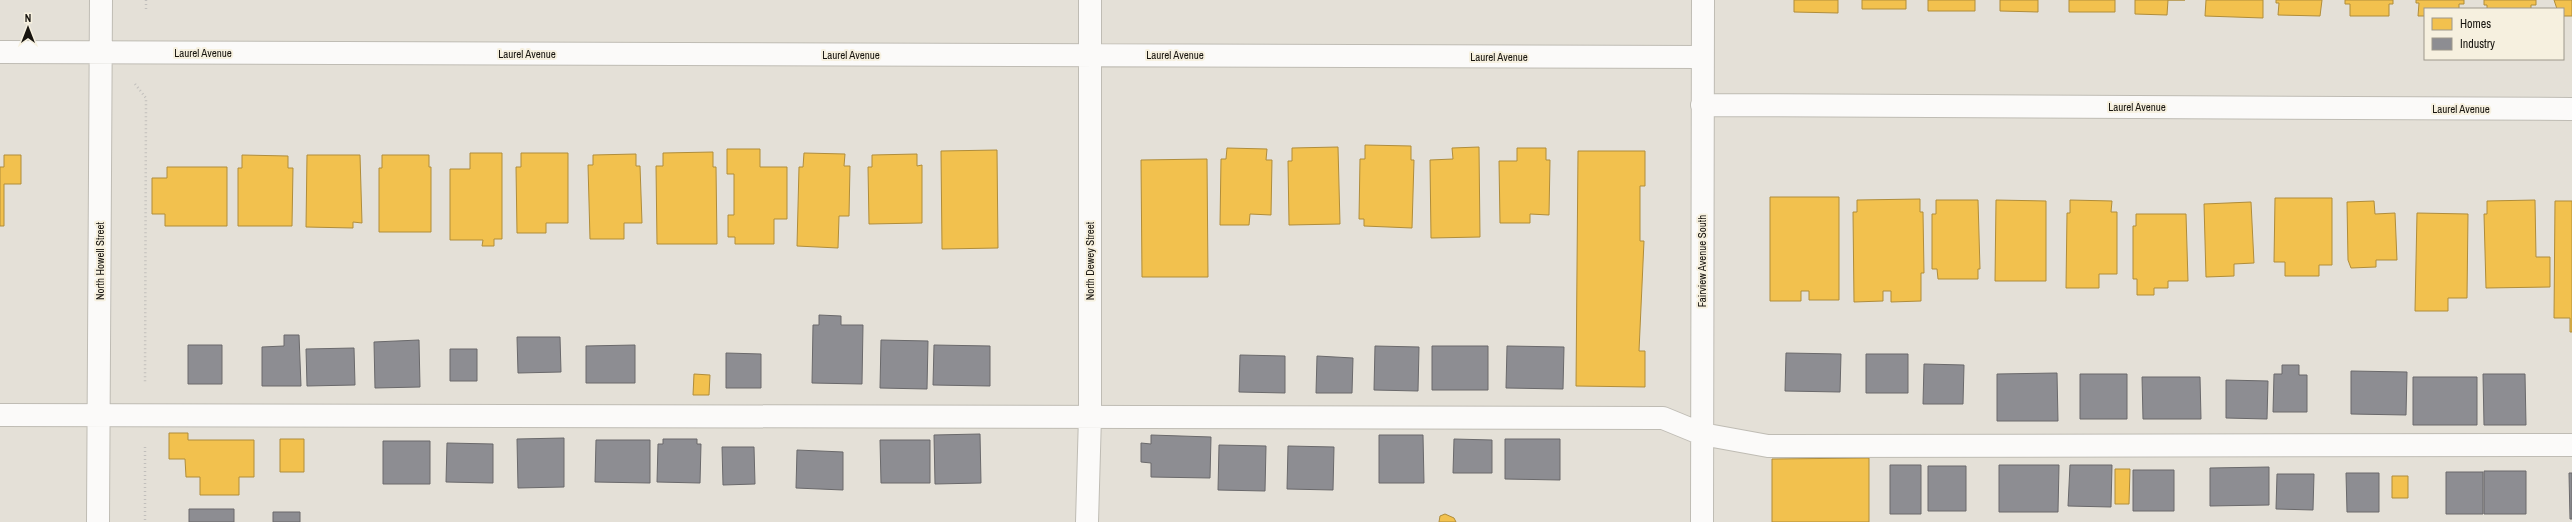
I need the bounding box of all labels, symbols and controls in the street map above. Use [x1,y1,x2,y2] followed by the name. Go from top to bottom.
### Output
[8,8,48,48] north arrow
[2424,8,2564,60] legend
[25,11,31,25] text: N
[2460,16,2491,32] text: Homes
[2460,36,2495,52] text: Industry
[174,46,232,60] street label: Laurel Avenue
[498,47,556,61] street label: Laurel Avenue
[822,48,880,62] street label: Laurel Avenue
[1146,48,1204,62] street label: Laurel Avenue
[1470,50,1528,64] street label: Laurel Avenue
[2108,100,2166,114] street label: Laurel Avenue
[2432,102,2490,116] street label: Laurel Avenue
[1695,215,1709,307] street label: Fairview Avenue South
[93,221,107,300] street label: North Howell Street
[1083,221,1097,300] street label: North Dewey Street

